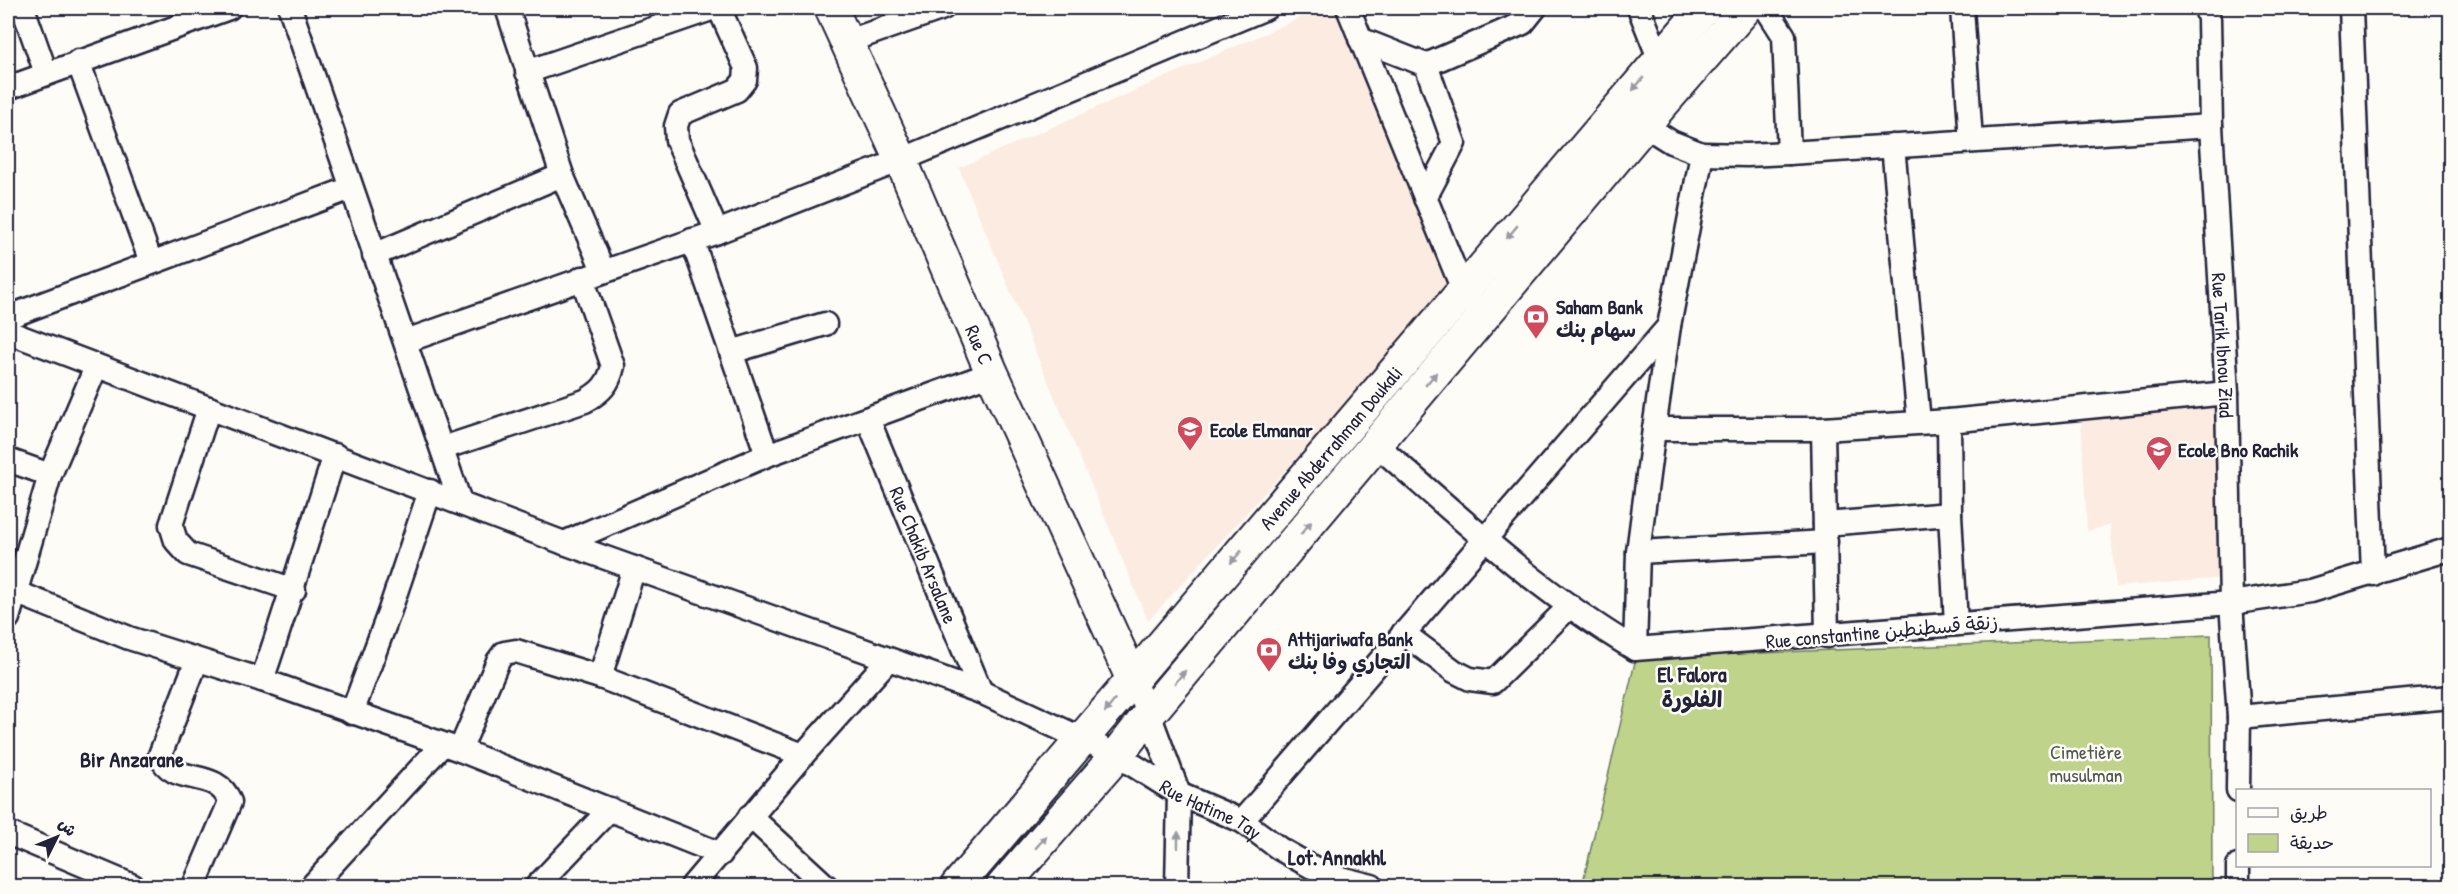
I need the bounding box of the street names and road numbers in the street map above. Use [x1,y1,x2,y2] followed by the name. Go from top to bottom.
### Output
[2206,272,2241,418] street label: Rue Tarik Ibnou Ziad
[959,321,1000,369] street label: Rue C
[1253,360,1408,535] street label: Avenue Abderrahman Doukali
[884,482,965,627] street label: Rue Chakib Arsalane
[1765,607,1999,655] street label: Rue constantine زنقة قسطنطين
[1155,772,1268,845] street label: Rue Hatime Tay

